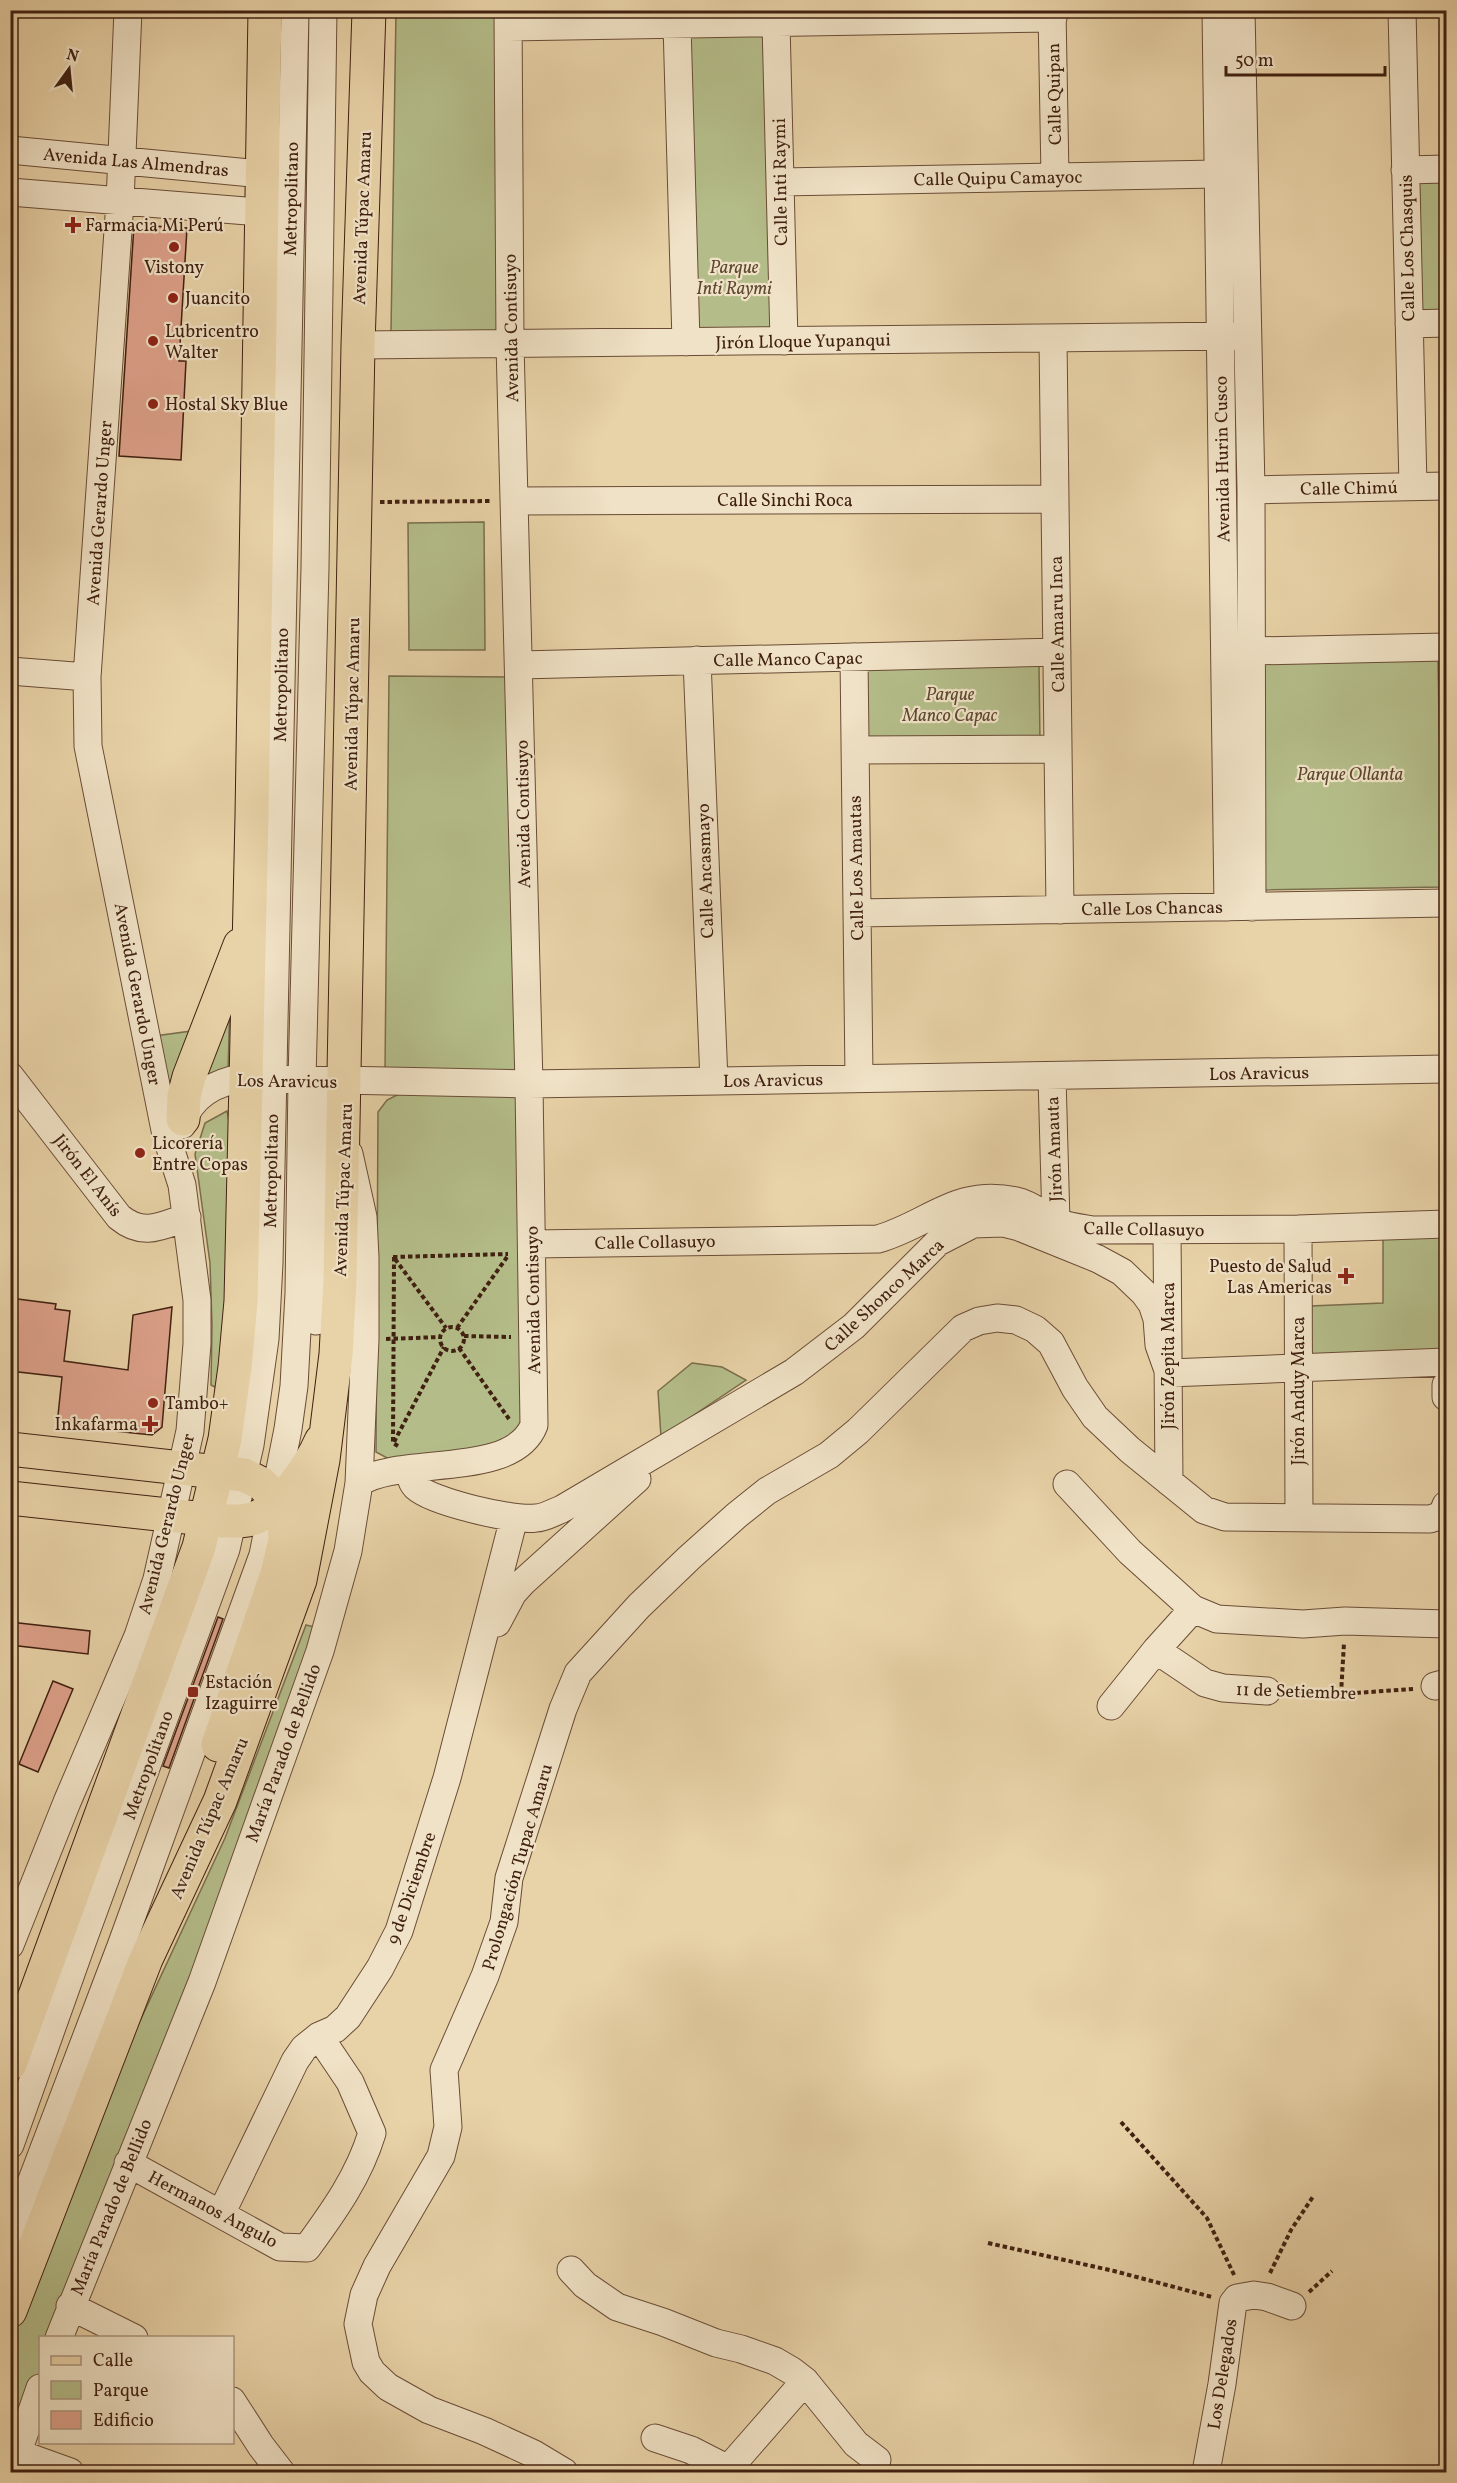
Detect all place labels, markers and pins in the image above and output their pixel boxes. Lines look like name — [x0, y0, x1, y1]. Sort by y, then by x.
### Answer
place label: Farmacia Mi Perú — [85, 214, 224, 239]
marker: Farmacia Mi Perú — [66, 218, 80, 232]
marker: Vistony — [167, 240, 181, 254]
place label: Vistony — [144, 256, 204, 281]
place label: Juancito — [185, 287, 250, 312]
marker: Juancito — [166, 291, 180, 305]
place label: Lubricentro Walter — [165, 320, 259, 366]
marker: Lubricentro Walter — [146, 334, 160, 348]
place label: Hostal Sky Blue — [165, 393, 288, 418]
marker: Hostal Sky Blue — [146, 397, 160, 411]
place label: Licorería Entre Copas — [152, 1132, 248, 1178]
marker: Licorería Entre Copas — [133, 1146, 147, 1160]
place label: Puesto de Salud Las Americas — [1209, 1255, 1332, 1301]
marker: Puesto de Salud Las Americas — [1337, 1267, 1355, 1285]
place label: Tambo+ — [165, 1392, 229, 1417]
marker: Tambo+ — [146, 1396, 160, 1410]
place label: Inkafarma — [55, 1413, 138, 1438]
marker: Inkafarma — [143, 1417, 157, 1431]
place label: Estación Izaguirre — [205, 1671, 278, 1717]
marker: Estación Izaguirre — [186, 1685, 200, 1699]

